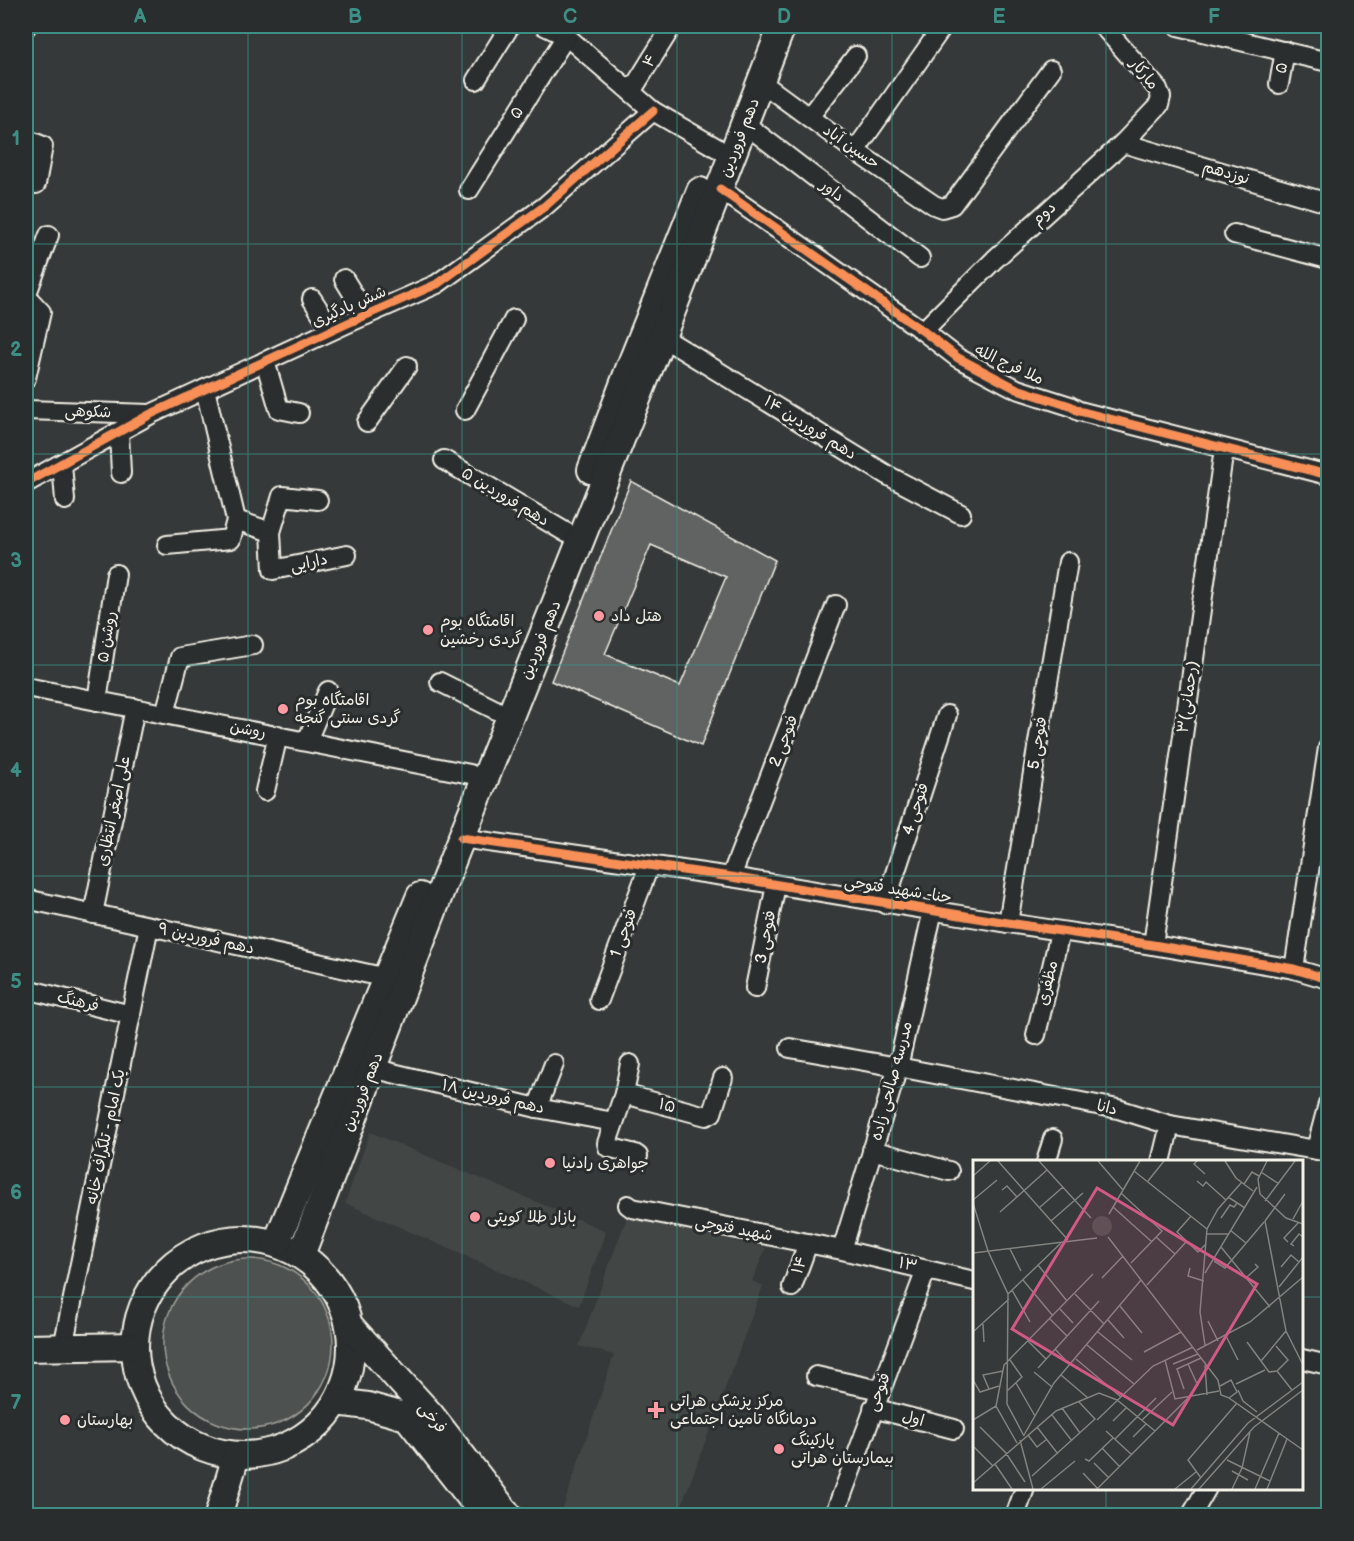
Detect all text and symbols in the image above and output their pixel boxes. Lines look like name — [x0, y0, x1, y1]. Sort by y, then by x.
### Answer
text: A — [133, 5, 147, 29]
text: B — [348, 5, 362, 29]
text: C — [563, 5, 577, 29]
text: D — [777, 5, 791, 29]
text: E — [993, 5, 1006, 29]
text: F — [1208, 5, 1220, 29]
street label: ۴ — [639, 51, 661, 71]
street label: مارکار — [1125, 54, 1162, 94]
street label: ۵ — [1272, 61, 1292, 75]
street label: دهم فروردین — [716, 96, 766, 181]
street label: ۵ — [506, 103, 528, 123]
street label: حسین آباد — [819, 121, 883, 173]
text: 1 — [12, 127, 20, 151]
street label: نوزدهم — [1200, 157, 1252, 191]
street label: داور — [815, 175, 848, 206]
street label: دوم — [1028, 198, 1061, 231]
street label: شش بادگیری — [308, 281, 389, 332]
text: 2 — [10, 338, 22, 362]
street label: ملا فرج الله — [971, 341, 1047, 389]
street label: دهم فروردین ۱۴ — [759, 392, 860, 466]
street label: شکوهی — [64, 402, 112, 422]
street label: دهم فروردین ۵ — [457, 463, 552, 532]
text: 3 — [10, 549, 22, 573]
street label: دارایی — [289, 550, 329, 576]
street label: دهم فروردین — [517, 598, 567, 683]
place label: هتل داد — [611, 607, 662, 626]
marker: هتل داد — [592, 609, 606, 623]
street label: روشن ۵ — [94, 610, 120, 664]
place label: اقامتگاه بوم گردی رخشین — [440, 611, 523, 649]
marker: اقامتگاه بوم گردی رخشین — [421, 623, 435, 637]
street label: ۳(رحمانی) — [1174, 660, 1202, 734]
place label: اقامتگاه بوم گردی سنتی گنجه — [295, 690, 401, 728]
marker: اقامتگاه بوم گردی سنتی گنجه — [276, 702, 290, 716]
street label: فتوحی 2 — [766, 713, 802, 769]
street label: فتوحی 5 — [1024, 715, 1052, 771]
street label: روشن — [228, 717, 268, 743]
street label: علی اصغر انتظاری — [93, 754, 135, 868]
text: 4 — [10, 759, 22, 783]
street label: فتوحی 4 — [899, 780, 933, 838]
street label: حنا- شهید فتوحی — [843, 872, 953, 908]
street label: فتوحی 1 — [606, 906, 642, 960]
street label: فتوحی 3 — [752, 909, 780, 965]
street label: دهم فروردین ۹ — [156, 920, 256, 960]
street label: مظفری — [1034, 959, 1062, 1007]
text: 5 — [10, 970, 22, 994]
street label: فرهنگ — [55, 987, 101, 1016]
street label: مدرسه صالحی زاده — [867, 1019, 917, 1143]
street label: دهم فروردین — [339, 1050, 389, 1135]
street label: یک امام - تلگراف خانه — [81, 1067, 132, 1207]
street label: دهم فروردین ۱۸ — [439, 1076, 546, 1120]
street label: ۱۵ — [656, 1095, 678, 1117]
street label: دانا — [1095, 1097, 1119, 1119]
place label: جواهری رادنیا — [562, 1154, 649, 1173]
marker: جواهری رادنیا — [543, 1156, 557, 1170]
inset map — [973, 1160, 1303, 1490]
text: 6 — [10, 1181, 22, 1205]
place label: بازار طلا کویتی — [487, 1208, 577, 1227]
marker: بازار طلا کویتی — [468, 1210, 482, 1224]
street label: شهید فتوحی — [694, 1212, 774, 1246]
street label: ۱۴ — [788, 1253, 812, 1277]
street label: ۱۳ — [897, 1254, 919, 1276]
street label: فتوحی — [863, 1370, 895, 1414]
text: 7 — [10, 1391, 22, 1415]
place label: مرکز پزشکی هراتی درمانگاه تامین اجتماعی — [670, 1392, 817, 1429]
street label: فرخی — [414, 1399, 450, 1437]
marker: مرکز پزشکی هراتی درمانگاه تامین اجتماعی — [647, 1401, 665, 1419]
street label: اول — [900, 1407, 926, 1431]
place label: بهارستان — [77, 1411, 133, 1430]
marker: بهارستان — [58, 1413, 72, 1427]
place label: پارکینگ بیمارستان هراتی — [791, 1430, 894, 1468]
marker: پارکینگ بیمارستان هراتی — [772, 1442, 786, 1456]

